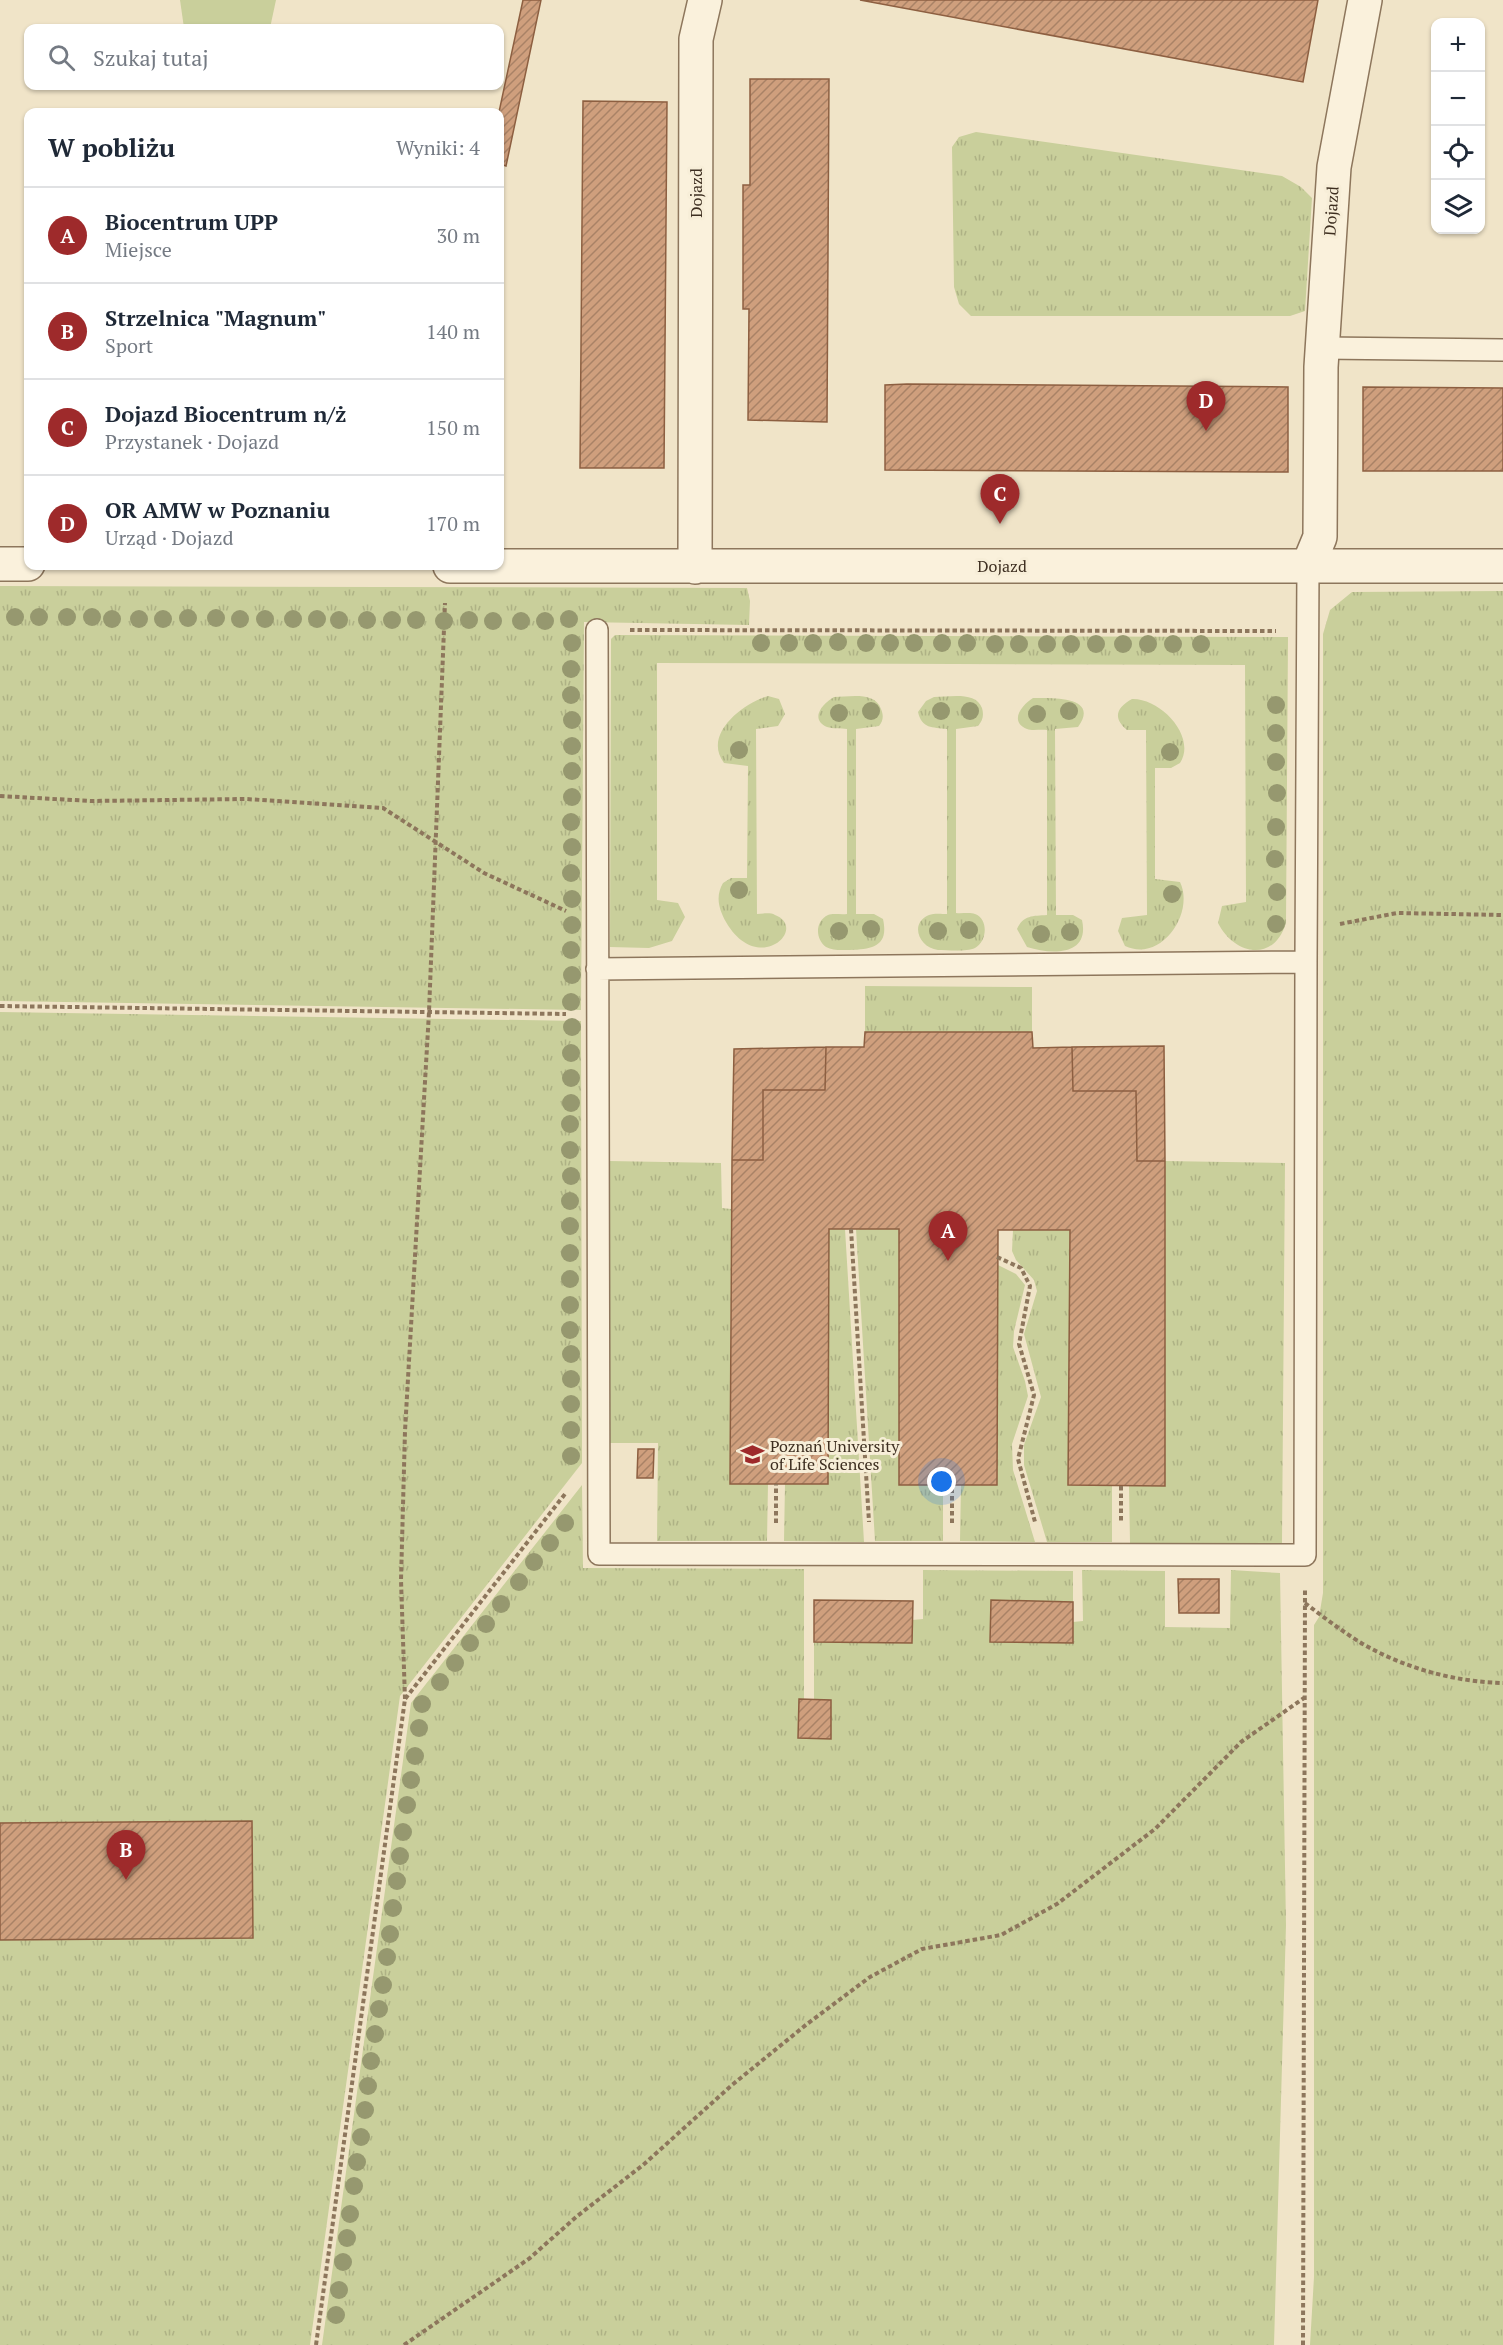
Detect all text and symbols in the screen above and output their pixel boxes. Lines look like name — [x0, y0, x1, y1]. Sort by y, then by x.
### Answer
map controls — [1431, 18, 1485, 234]
button: + — [1431, 18, 1485, 72]
search box — [24, 24, 504, 90]
icon: search — [45, 41, 78, 74]
text: Szukaj tutaj — [93, 43, 209, 72]
button: − — [1431, 72, 1485, 126]
button: locate — [1431, 126, 1485, 180]
text: W pobliżu — [48, 130, 175, 164]
text: Wyniki: 4 — [396, 134, 480, 161]
street label: Dojazd — [685, 168, 707, 218]
button: layers — [1431, 180, 1485, 234]
street label: Dojazd — [1318, 185, 1344, 236]
text: Biocentrum UPP — [105, 207, 278, 236]
text: A — [60, 222, 75, 249]
text: 30 m — [437, 222, 480, 249]
text: Miejsce — [105, 236, 172, 263]
text: Strzelnica "Magnum" — [105, 303, 327, 332]
text: B — [61, 318, 74, 345]
text: 140 m — [426, 318, 480, 345]
text: Sport — [105, 332, 153, 359]
pin: D — [1186, 382, 1226, 431]
text: Dojazd Biocentrum n/ż — [105, 399, 346, 428]
text: C — [61, 414, 74, 441]
text: 150 m — [426, 414, 480, 441]
text: Przystanek · Dojazd — [105, 428, 279, 455]
pin: C — [980, 474, 1020, 524]
text: OR AMW w Poznaniu — [105, 495, 330, 524]
text: D — [60, 510, 75, 537]
text: 170 m — [426, 510, 480, 537]
text: Urząd · Dojazd — [105, 524, 234, 551]
street label: Dojazd — [977, 555, 1027, 577]
pin: A — [928, 1212, 968, 1261]
place label: Poznań University of Life Sciences — [770, 1435, 900, 1475]
school or university icon: Poznań University of Life Sciences — [739, 1442, 765, 1468]
your location — [927, 1467, 956, 1496]
pin: B — [106, 1830, 146, 1880]

